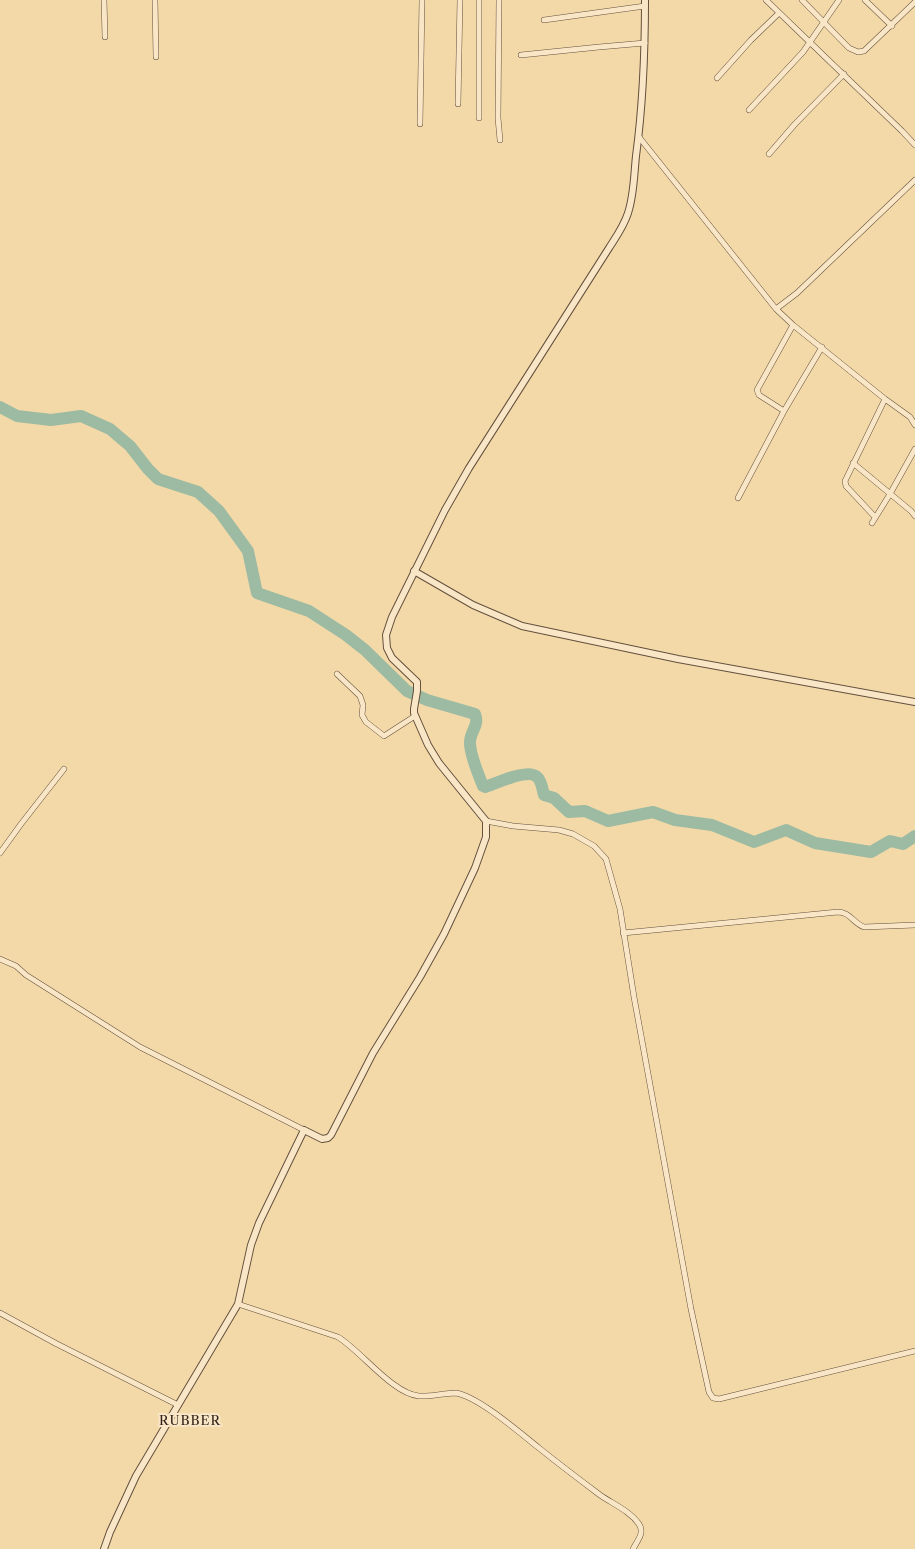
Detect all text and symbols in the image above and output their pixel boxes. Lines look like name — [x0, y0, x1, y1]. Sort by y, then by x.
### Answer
district label: RUBBER — [159, 1413, 221, 1429]

